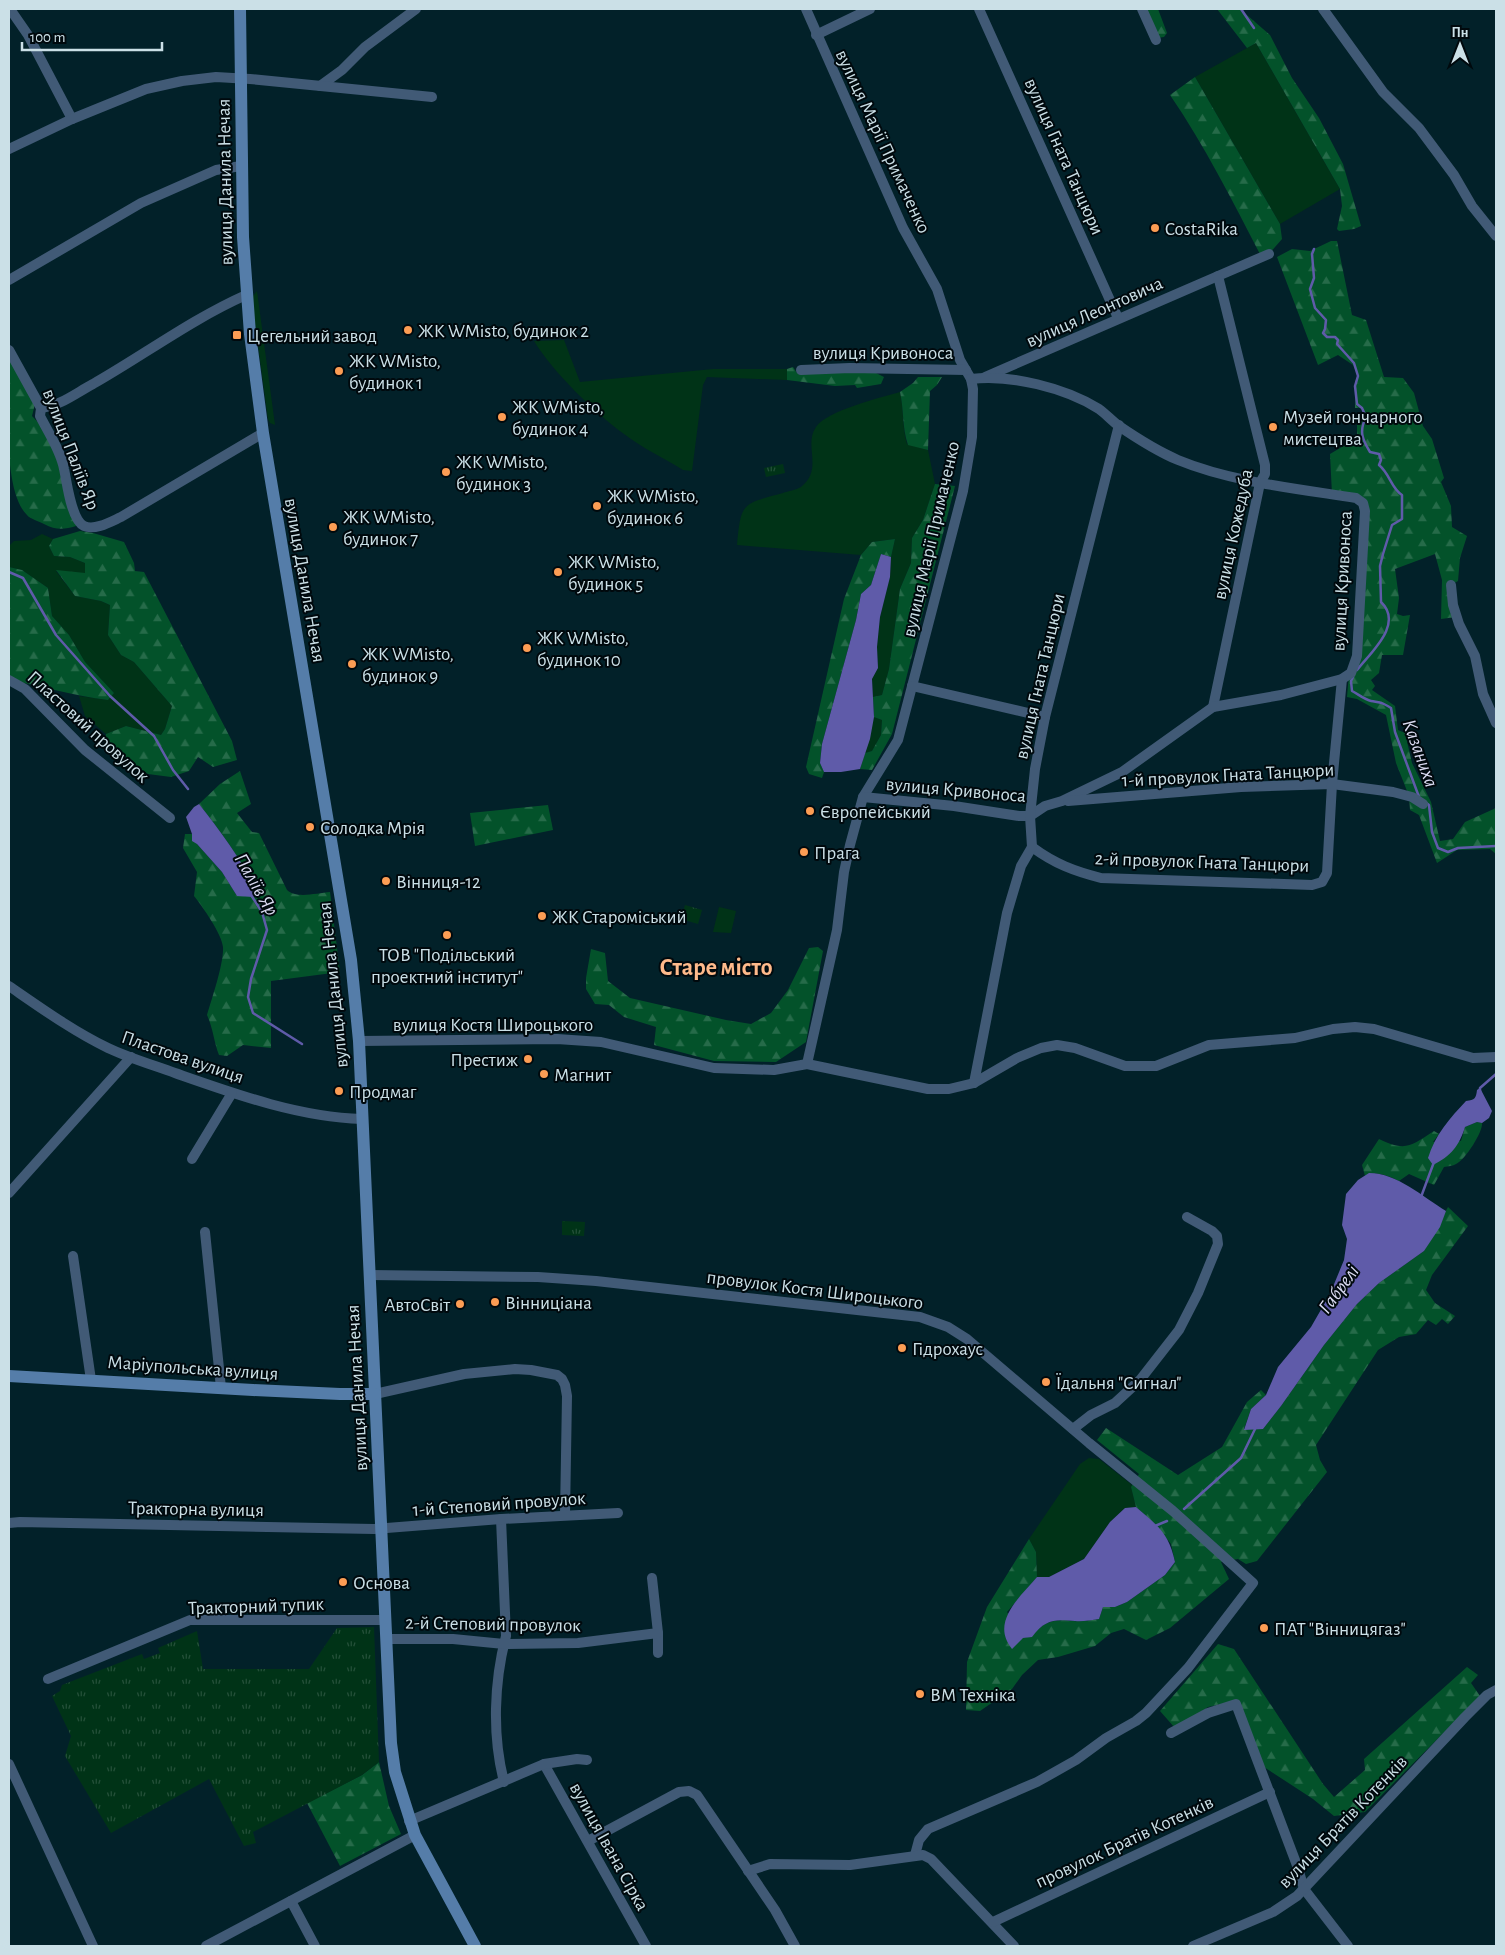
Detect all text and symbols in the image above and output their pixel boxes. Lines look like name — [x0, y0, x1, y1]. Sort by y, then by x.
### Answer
scale bar — [22, 20, 162, 52]
north arrow — [1435, 20, 1485, 70]
text: Пн — [1451, 26, 1469, 40]
text: 100 m — [30, 30, 65, 45]
street label: вулиця Марії Примаченко — [832, 47, 934, 236]
street label: вулиця Гната Танцюри — [1020, 75, 1107, 238]
street label: вулиця Данила Нечая — [215, 98, 236, 265]
place label: CostaRika — [1165, 220, 1238, 239]
marker: CostaRika — [1149, 222, 1161, 234]
street label: вулиця Леонтовича — [1023, 274, 1166, 351]
place label: ЖК WMisto, будинок 2 — [418, 322, 589, 341]
marker: ЖК WMisto, будинок 2 — [402, 324, 414, 336]
place label: Цегельний завод — [247, 327, 377, 346]
marker: Цегельний завод — [231, 329, 243, 341]
street label: вулиця Кривоноса — [813, 344, 954, 363]
place label: ЖК WMisto, будинок 1 — [349, 352, 441, 393]
marker: ЖК WMisto, будинок 1 — [333, 365, 345, 377]
street label: вулиця Паліїв Яр — [39, 386, 102, 513]
place label: ЖК WMisto, будинок 4 — [512, 398, 604, 439]
place label: Музей гончарного мистецтва — [1283, 408, 1423, 449]
marker: ЖК WMisto, будинок 4 — [496, 411, 508, 423]
marker: Музей гончарного мистецтва — [1267, 421, 1279, 433]
street label: вулиця Марії Примаченко — [900, 440, 963, 639]
place label: ЖК WMisto, будинок 3 — [456, 453, 548, 494]
marker: ЖК WMisto, будинок 3 — [440, 466, 452, 478]
street label: вулиця Кожедуба — [1210, 467, 1257, 601]
place label: ЖК WMisto, будинок 6 — [607, 487, 699, 528]
street label: вулиця Данила Нечая — [281, 497, 328, 664]
marker: ЖК WMisto, будинок 6 — [591, 500, 603, 512]
place label: ЖК WMisto, будинок 7 — [343, 508, 435, 549]
street label: вулиця Кривоноса — [1329, 510, 1356, 652]
marker: ЖК WMisto, будинок 7 — [327, 521, 339, 533]
place label: ЖК WMisto, будинок 5 — [568, 553, 660, 594]
marker: ЖК WMisto, будинок 5 — [552, 566, 564, 578]
street label: вулиця Гната Танцюри — [1012, 592, 1069, 761]
place label: ЖК WMisto, будинок 10 — [537, 629, 629, 670]
marker: ЖК WMisto, будинок 10 — [521, 642, 533, 654]
place label: ЖК WMisto, будинок 9 — [362, 645, 454, 686]
marker: ЖК WMisto, будинок 9 — [346, 658, 358, 670]
street label: Пластовий провулок — [23, 668, 153, 787]
water label: Казаниха — [1399, 717, 1442, 790]
street label: 1-й провулок Гната Танцюри — [1121, 760, 1335, 791]
street label: вулиця Кривоноса — [885, 775, 1027, 806]
place label: Європейський — [820, 803, 931, 822]
marker: Європейський — [804, 805, 816, 817]
place label: Солодка Мрія — [320, 819, 425, 838]
marker: Солодка Мрія — [304, 821, 316, 833]
place label: Прага — [814, 844, 860, 863]
marker: Прага — [798, 846, 810, 858]
street label: 2-й провулок Гната Танцюри — [1094, 849, 1310, 876]
water label: Паліїв Яр — [230, 850, 282, 919]
place label: Вінниця-12 — [396, 873, 481, 892]
marker: Вінниця-12 — [380, 875, 392, 887]
street label: вулиця Данила Нечая — [315, 901, 352, 1069]
place label: ЖК Староміський — [552, 908, 687, 927]
marker: ЖК Староміський — [536, 910, 548, 922]
marker: ТОВ "Подільський проектний інститут" — [441, 929, 453, 941]
place label: ТОВ "Подільський проектний інститут" — [371, 946, 523, 987]
district label: Старе місто — [659, 956, 773, 980]
street label: вулиця Костя Широцького — [393, 1016, 593, 1035]
street label: Пластова вулиця — [119, 1028, 246, 1087]
place label: Престиж — [450, 1051, 519, 1070]
marker: Престиж — [522, 1053, 534, 1065]
place label: Магнит — [554, 1066, 611, 1085]
marker: Магнит — [538, 1068, 550, 1080]
place label: Продмаг — [349, 1083, 417, 1102]
marker: Продмаг — [333, 1085, 345, 1097]
water label: Габрелі — [1315, 1262, 1363, 1317]
street label: провулок Костя Широцького — [705, 1268, 924, 1313]
place label: Вінниціана — [505, 1294, 592, 1313]
place label: АвтоСвіт — [384, 1296, 450, 1315]
marker: Вінниціана — [489, 1296, 501, 1308]
marker: АвтоСвіт — [454, 1298, 466, 1310]
street label: вулиця Данила Нечая — [344, 1304, 371, 1472]
place label: Гідрохаус — [912, 1340, 983, 1359]
marker: Гідрохаус — [896, 1342, 908, 1354]
street label: Маріупольська вулиця — [107, 1353, 279, 1384]
place label: Їдальня "Сигнал" — [1056, 1373, 1181, 1393]
marker: Їдальня "Сигнал" — [1040, 1376, 1052, 1388]
street label: 1-й Степовий провулок — [412, 1489, 587, 1520]
street label: Тракторна вулиця — [128, 1499, 264, 1520]
place label: Основа — [353, 1574, 410, 1593]
marker: Основа — [337, 1576, 349, 1588]
street label: Тракторний тупик — [188, 1595, 325, 1618]
street label: 2-й Степовий провулок — [405, 1613, 581, 1636]
place label: ПАТ "Вінницягаз" — [1274, 1620, 1406, 1639]
marker: ПАТ "Вінницягаз" — [1258, 1622, 1270, 1634]
place label: ВМ Техніка — [930, 1686, 1016, 1705]
marker: ВМ Техніка — [914, 1688, 926, 1700]
street label: вулиця Братів Котенків — [1275, 1752, 1411, 1892]
street label: вулиця Івана Сірка — [566, 1779, 652, 1914]
street label: провулок Братів Котенків — [1033, 1793, 1217, 1892]

